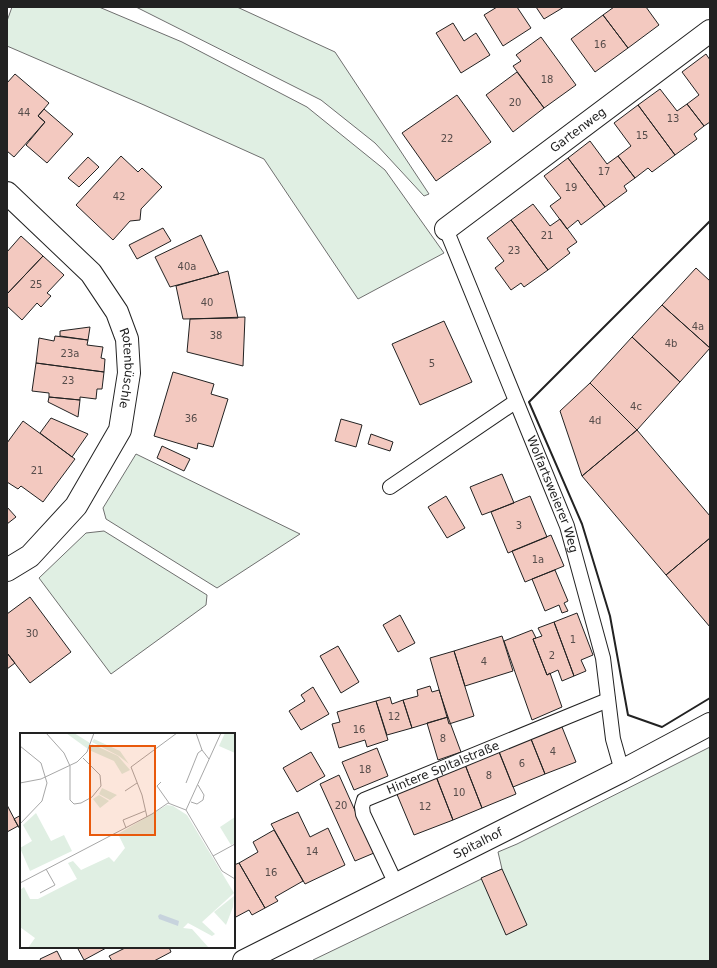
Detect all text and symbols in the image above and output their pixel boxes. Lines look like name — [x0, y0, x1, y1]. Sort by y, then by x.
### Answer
house number: 16 — [594, 39, 606, 50]
house number: 18 — [541, 74, 553, 85]
house number: 20 — [509, 97, 521, 108]
street label: Gartenweg — [547, 105, 609, 155]
house number: 44 — [18, 107, 30, 118]
house number: 13 — [667, 113, 679, 124]
house number: 15 — [636, 130, 648, 141]
house number: 22 — [441, 133, 453, 144]
house number: 17 — [598, 166, 610, 177]
house number: 19 — [565, 182, 577, 193]
house number: 42 — [113, 191, 125, 202]
house number: 21 — [541, 230, 553, 241]
house number: 23 — [508, 245, 520, 256]
house number: 40a — [178, 261, 196, 272]
house number: 25 — [30, 279, 42, 290]
house number: 40 — [201, 297, 213, 308]
house number: 4a — [692, 321, 704, 332]
street label: Rotenbüschle — [116, 326, 136, 410]
house number: 38 — [210, 330, 222, 341]
house number: 4b — [665, 338, 677, 349]
house number: 23a — [61, 348, 79, 359]
house number: 5 — [429, 358, 435, 369]
house number: 23 — [62, 375, 74, 386]
house number: 4c — [630, 401, 642, 412]
house number: 36 — [185, 413, 197, 424]
house number: 4d — [589, 415, 601, 426]
street label: Wolfartsweierer Weg — [524, 434, 581, 554]
house number: 21 — [31, 465, 43, 476]
house number: 3 — [516, 520, 522, 531]
house number: 1a — [532, 554, 544, 565]
house number: 30 — [26, 628, 38, 639]
house number: 1 — [570, 634, 576, 645]
house number: 2 — [549, 650, 555, 661]
house number: 4 — [481, 656, 487, 667]
house number: 12 — [388, 711, 400, 722]
house number: 16 — [353, 724, 365, 735]
inset map — [20, 733, 235, 948]
house number: 8 — [440, 733, 446, 744]
street label: Hintere Spitalstraße — [385, 738, 501, 797]
house number: 4 — [550, 746, 556, 757]
house number: 6 — [519, 758, 525, 769]
house number: 18 — [359, 764, 371, 775]
house number: 8 — [486, 770, 492, 781]
house number: 10 — [453, 787, 465, 798]
house number: 20 — [335, 800, 347, 811]
house number: 12 — [419, 801, 431, 812]
street label: Spitalhof — [451, 825, 506, 862]
house number: 14 — [306, 846, 318, 857]
house number: 16 — [265, 867, 277, 878]

